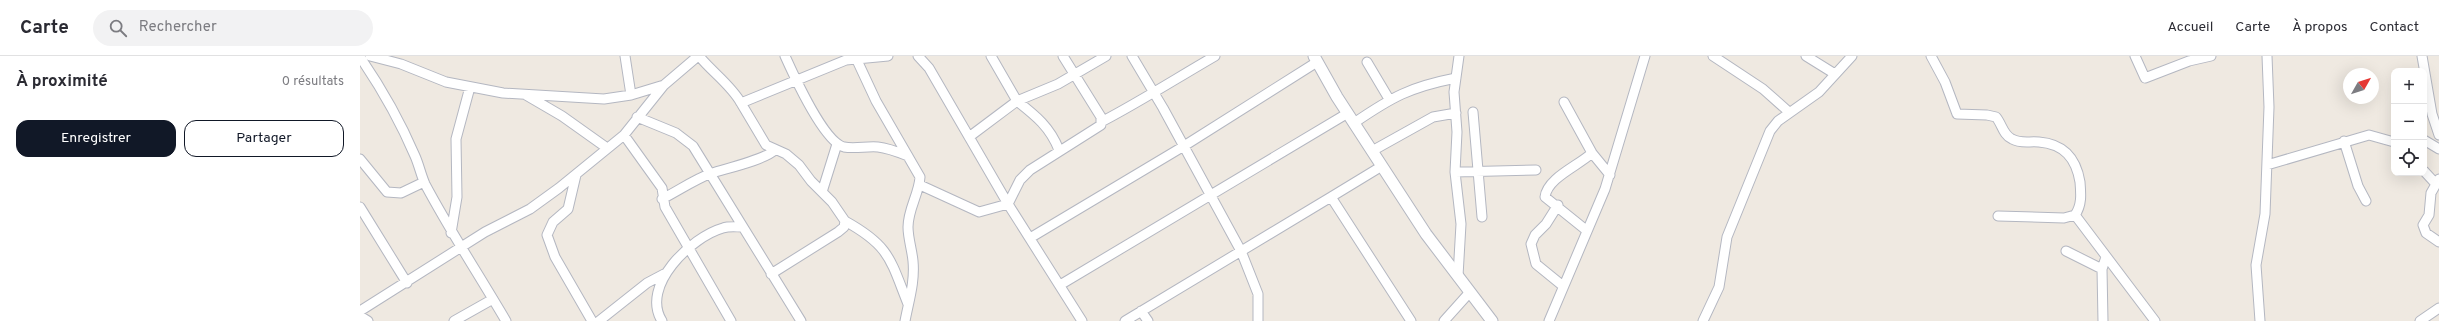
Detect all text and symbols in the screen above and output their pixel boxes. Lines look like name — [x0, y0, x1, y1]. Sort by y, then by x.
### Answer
search box — [93, 10, 373, 46]
text: Carte — [20, 16, 69, 40]
icon: search — [107, 17, 129, 39]
text: Rechercher — [139, 18, 217, 37]
text: Accueil — [2167, 19, 2213, 36]
text: Carte — [2235, 19, 2270, 36]
text: À propos — [2292, 19, 2348, 36]
text: Contact — [2370, 19, 2419, 36]
north arrow — [2343, 68, 2379, 104]
map controls — [2391, 68, 2427, 176]
button: + — [2391, 68, 2427, 104]
text: À proximité — [16, 71, 108, 93]
text: 0 résultats — [282, 74, 344, 90]
button: − — [2391, 104, 2427, 140]
button: Enregistrer — [16, 120, 176, 157]
button: Partager — [184, 120, 344, 157]
button: locate — [2391, 140, 2427, 176]

